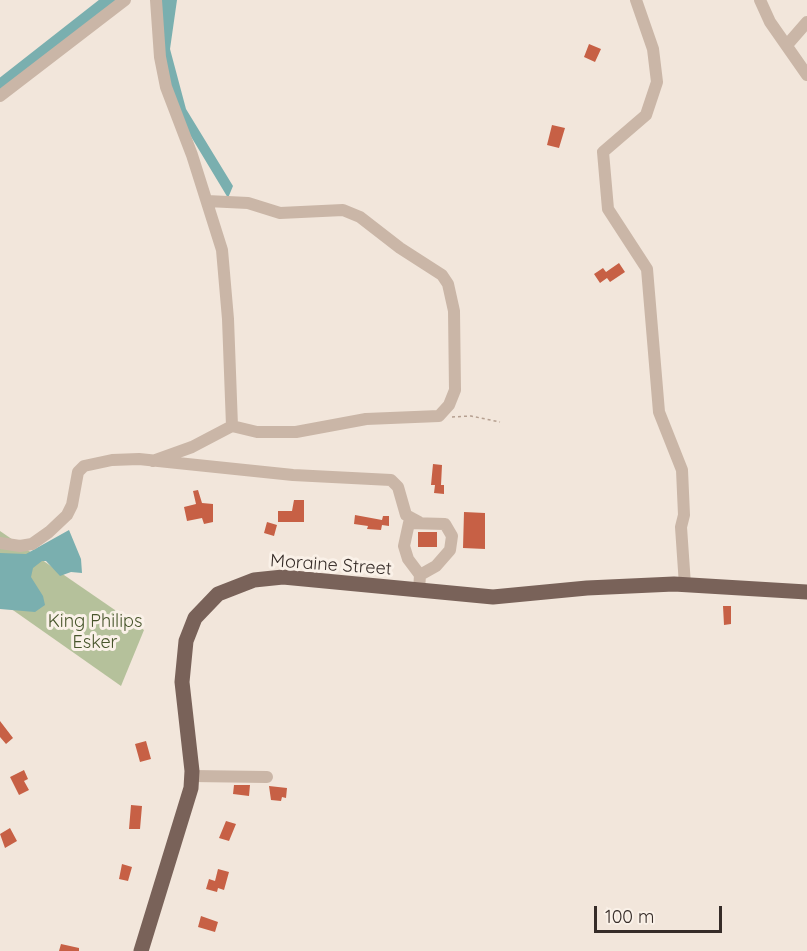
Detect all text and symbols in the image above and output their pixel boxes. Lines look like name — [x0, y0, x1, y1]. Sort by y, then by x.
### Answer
street label: Moraine Street — [269, 550, 393, 580]
park label: King Philips Esker — [48, 611, 142, 654]
scale bar — [597, 894, 724, 932]
text: 100 m — [605, 905, 654, 928]

